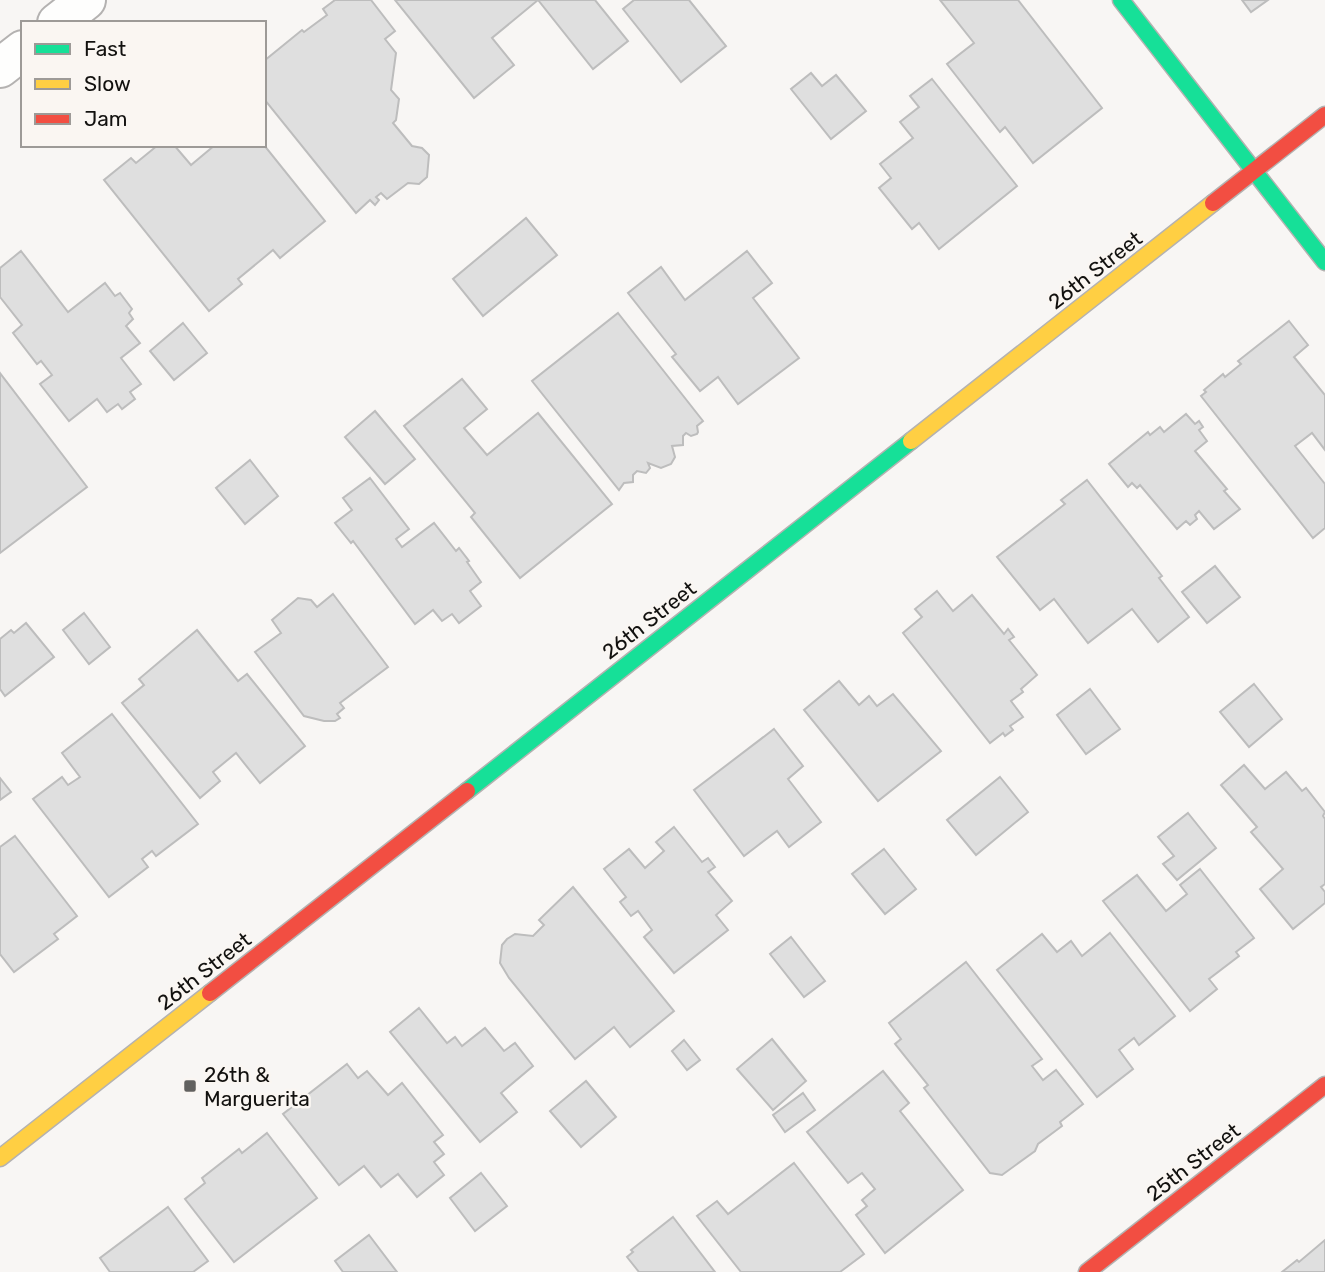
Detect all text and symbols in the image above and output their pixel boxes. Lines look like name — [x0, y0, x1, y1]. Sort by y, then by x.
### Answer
legend — [21, 21, 266, 147]
text: Fast — [84, 36, 126, 61]
text: Slow — [84, 71, 131, 96]
text: Jam — [84, 106, 128, 131]
street label: 26th Street — [1043, 226, 1147, 314]
street label: 26th Street — [597, 576, 701, 664]
street label: 26th Street — [152, 927, 256, 1015]
place label: 26th & Marguerita — [204, 1062, 310, 1111]
marker: 26th & Marguerita — [182, 1078, 198, 1094]
street label: 25th Street — [1141, 1118, 1245, 1206]

